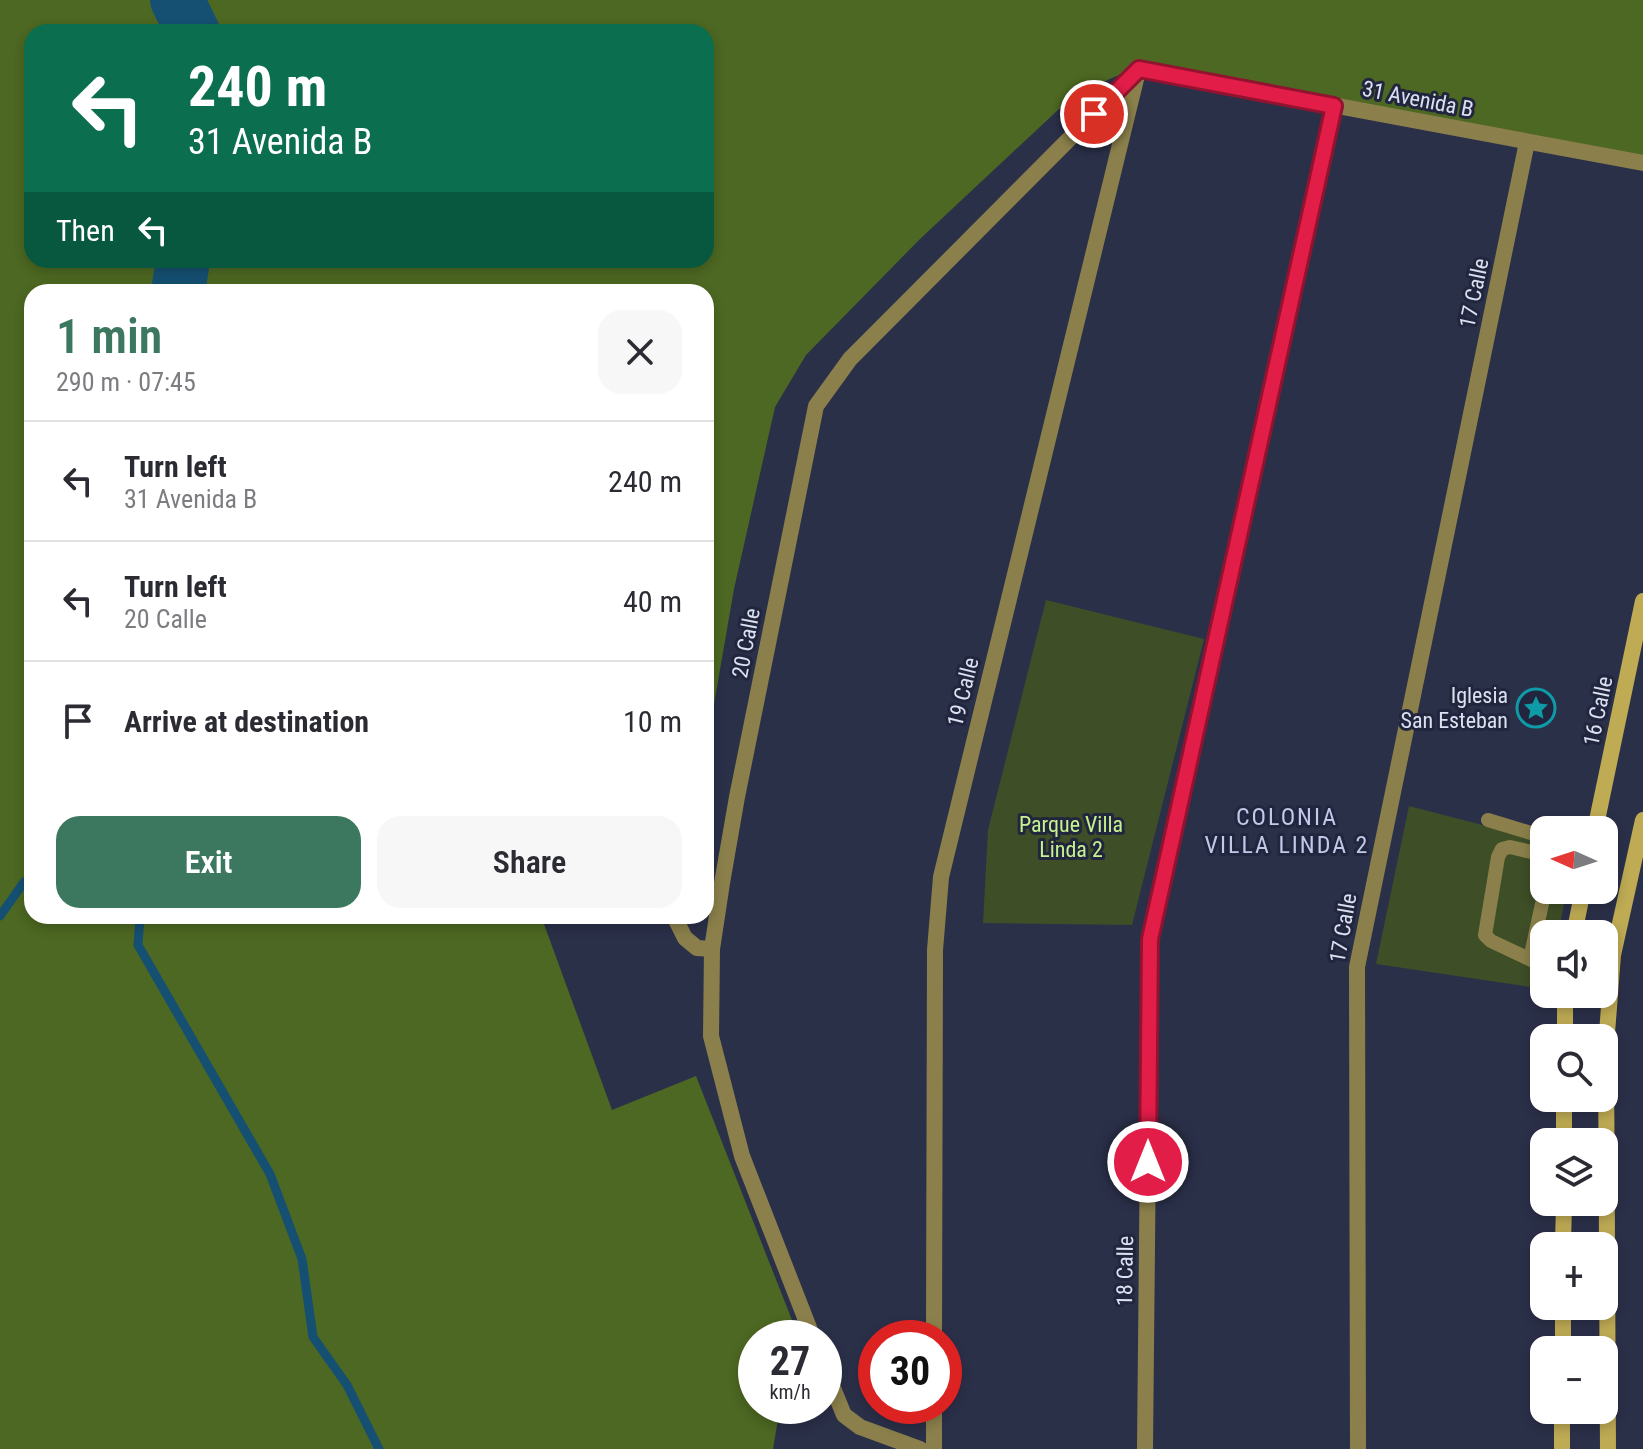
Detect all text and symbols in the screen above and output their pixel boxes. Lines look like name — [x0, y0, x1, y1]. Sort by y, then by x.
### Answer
text: 240 m — [188, 54, 327, 120]
icon: left — [56, 56, 160, 160]
street label: 31 Avenida B — [1360, 76, 1476, 122]
pin — [1060, 80, 1128, 148]
icon: arrive — [1072, 92, 1116, 136]
text: 31 Avenida B — [188, 121, 372, 163]
icon: left — [131, 208, 175, 252]
text: Then — [56, 213, 115, 248]
street label: 17 Calle — [1454, 256, 1494, 330]
text: 1 min — [56, 308, 162, 365]
button: close — [598, 310, 682, 394]
text: 290 m · 07:45 — [56, 367, 196, 397]
text: Turn left — [124, 449, 227, 484]
icon: left — [56, 459, 100, 503]
text: 240 m — [608, 464, 682, 499]
text: 31 Avenida B — [124, 484, 257, 514]
text: Turn left — [124, 569, 227, 604]
icon: left — [56, 579, 100, 623]
text: 40 m — [623, 584, 682, 619]
text: 20 Calle — [124, 604, 207, 634]
street label: 20 Calle — [727, 606, 765, 680]
street label: 19 Calle — [942, 655, 984, 729]
street label: 16 Calle — [1578, 674, 1618, 748]
place label: Iglesia San Esteban — [1401, 683, 1508, 733]
place icon: Iglesia San Esteban — [1515, 687, 1557, 729]
icon: arrive — [56, 699, 100, 743]
text: Arrive at destination — [124, 704, 369, 739]
text: 10 m — [623, 704, 682, 739]
district label: COLONIA VILLA LINDA 2 — [1205, 803, 1369, 859]
park label: Parque Villa Linda 2 — [1019, 812, 1123, 862]
button: Exit — [56, 816, 361, 908]
button: Share — [377, 816, 682, 908]
north arrow — [1530, 816, 1618, 904]
map controls — [1530, 816, 1618, 1424]
street label: 17 Calle — [1325, 891, 1361, 965]
button: sound — [1530, 920, 1618, 1008]
button: search — [1530, 1024, 1618, 1112]
position arrow — [1106, 1120, 1190, 1204]
button: layers — [1530, 1128, 1618, 1216]
button: + — [1530, 1232, 1618, 1320]
street label: 18 Calle — [1112, 1236, 1138, 1306]
speed limit sign: 30 — [858, 1320, 962, 1424]
button: − — [1530, 1336, 1618, 1424]
text: 27 — [770, 1338, 810, 1385]
text: km/h — [769, 1380, 811, 1404]

